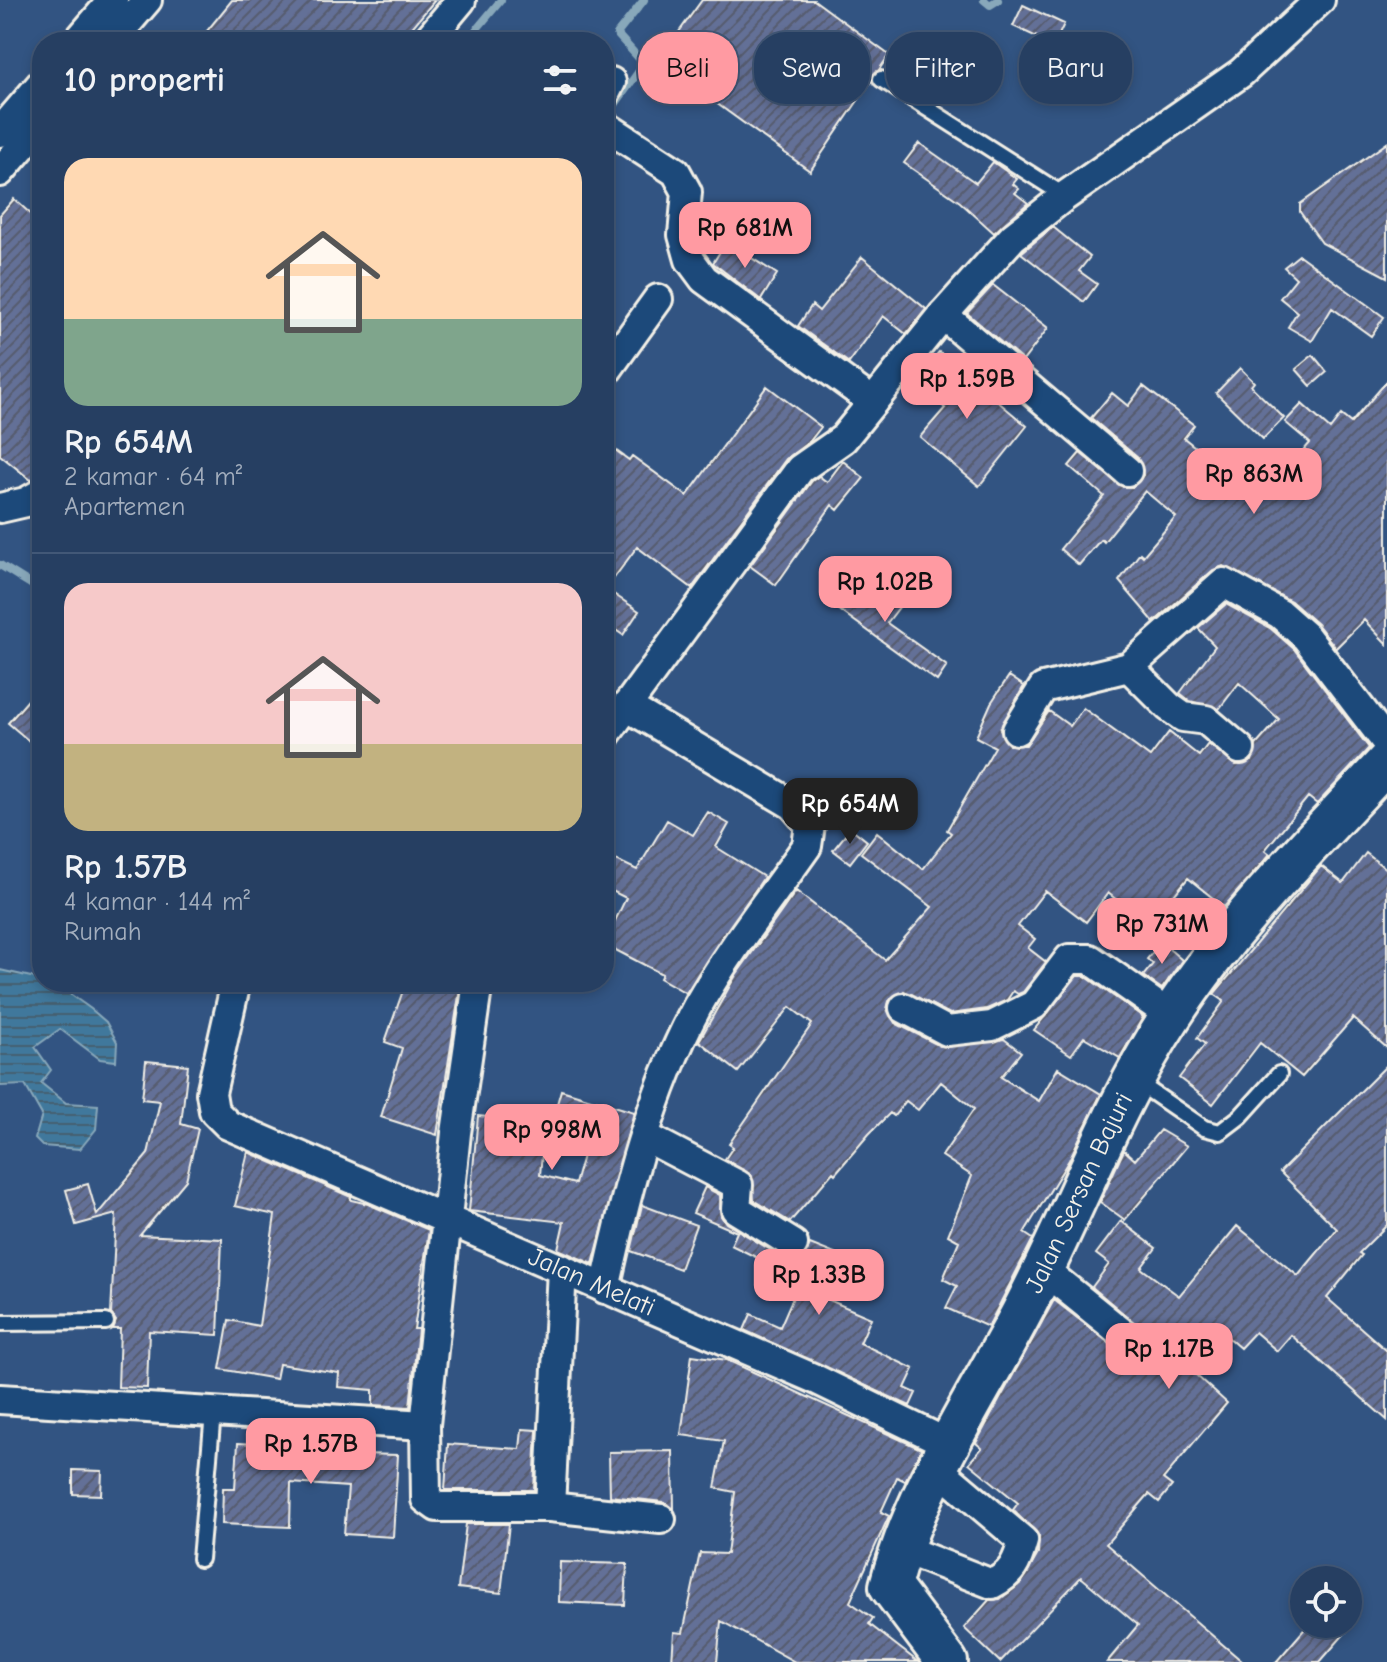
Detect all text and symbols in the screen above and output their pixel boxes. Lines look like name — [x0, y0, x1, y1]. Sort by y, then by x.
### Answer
chip: Beli — [638, 32, 738, 104]
chip: Sewa — [754, 32, 870, 104]
chip: Filter — [886, 32, 1003, 104]
chip: Baru — [1019, 32, 1132, 104]
icon: filters — [538, 58, 582, 102]
text: 10 properti — [64, 60, 225, 100]
pin: Rp 681M — [671, 202, 819, 270]
icon: home — [251, 210, 395, 354]
text: Rp 681M — [697, 213, 793, 243]
pin: Rp 1.59B — [884, 353, 1050, 421]
text: Rp 1.59B — [919, 364, 1015, 394]
text: Rp 654M — [64, 422, 193, 462]
pin: Rp 863M — [1180, 448, 1328, 516]
text: Rp 863M — [1205, 459, 1303, 489]
text: 2 kamar · 64 m² — [64, 462, 242, 492]
text: Apartemen — [64, 492, 185, 522]
pin: Rp 1.02B — [802, 556, 968, 624]
text: Rp 1.02B — [837, 567, 933, 597]
icon: home — [251, 635, 395, 779]
pin: Rp 654M — [776, 778, 924, 846]
text: Rp 654M — [801, 789, 899, 819]
text: Rp 1.57B — [64, 847, 187, 887]
text: 4 kamar · 144 m² — [64, 887, 250, 917]
pin: Rp 731M — [1088, 898, 1236, 966]
text: Rp 731M — [1115, 909, 1209, 939]
text: Rumah — [64, 917, 142, 947]
street label: Jalan Sersan Bajuri — [1019, 1088, 1139, 1298]
pin: Rp 998M — [478, 1104, 626, 1172]
text: Rp 998M — [502, 1115, 602, 1145]
street label: Jalan Melati — [524, 1242, 659, 1323]
pin: Rp 1.33B — [736, 1249, 902, 1317]
text: Rp 1.33B — [772, 1260, 866, 1290]
pin: Rp 1.17B — [1086, 1323, 1252, 1391]
text: Rp 1.17B — [1124, 1334, 1214, 1364]
pin: Rp 1.57B — [228, 1418, 394, 1486]
text: Rp 1.57B — [264, 1429, 358, 1459]
map controls — [1290, 1566, 1362, 1638]
button: locate — [1290, 1566, 1362, 1638]

